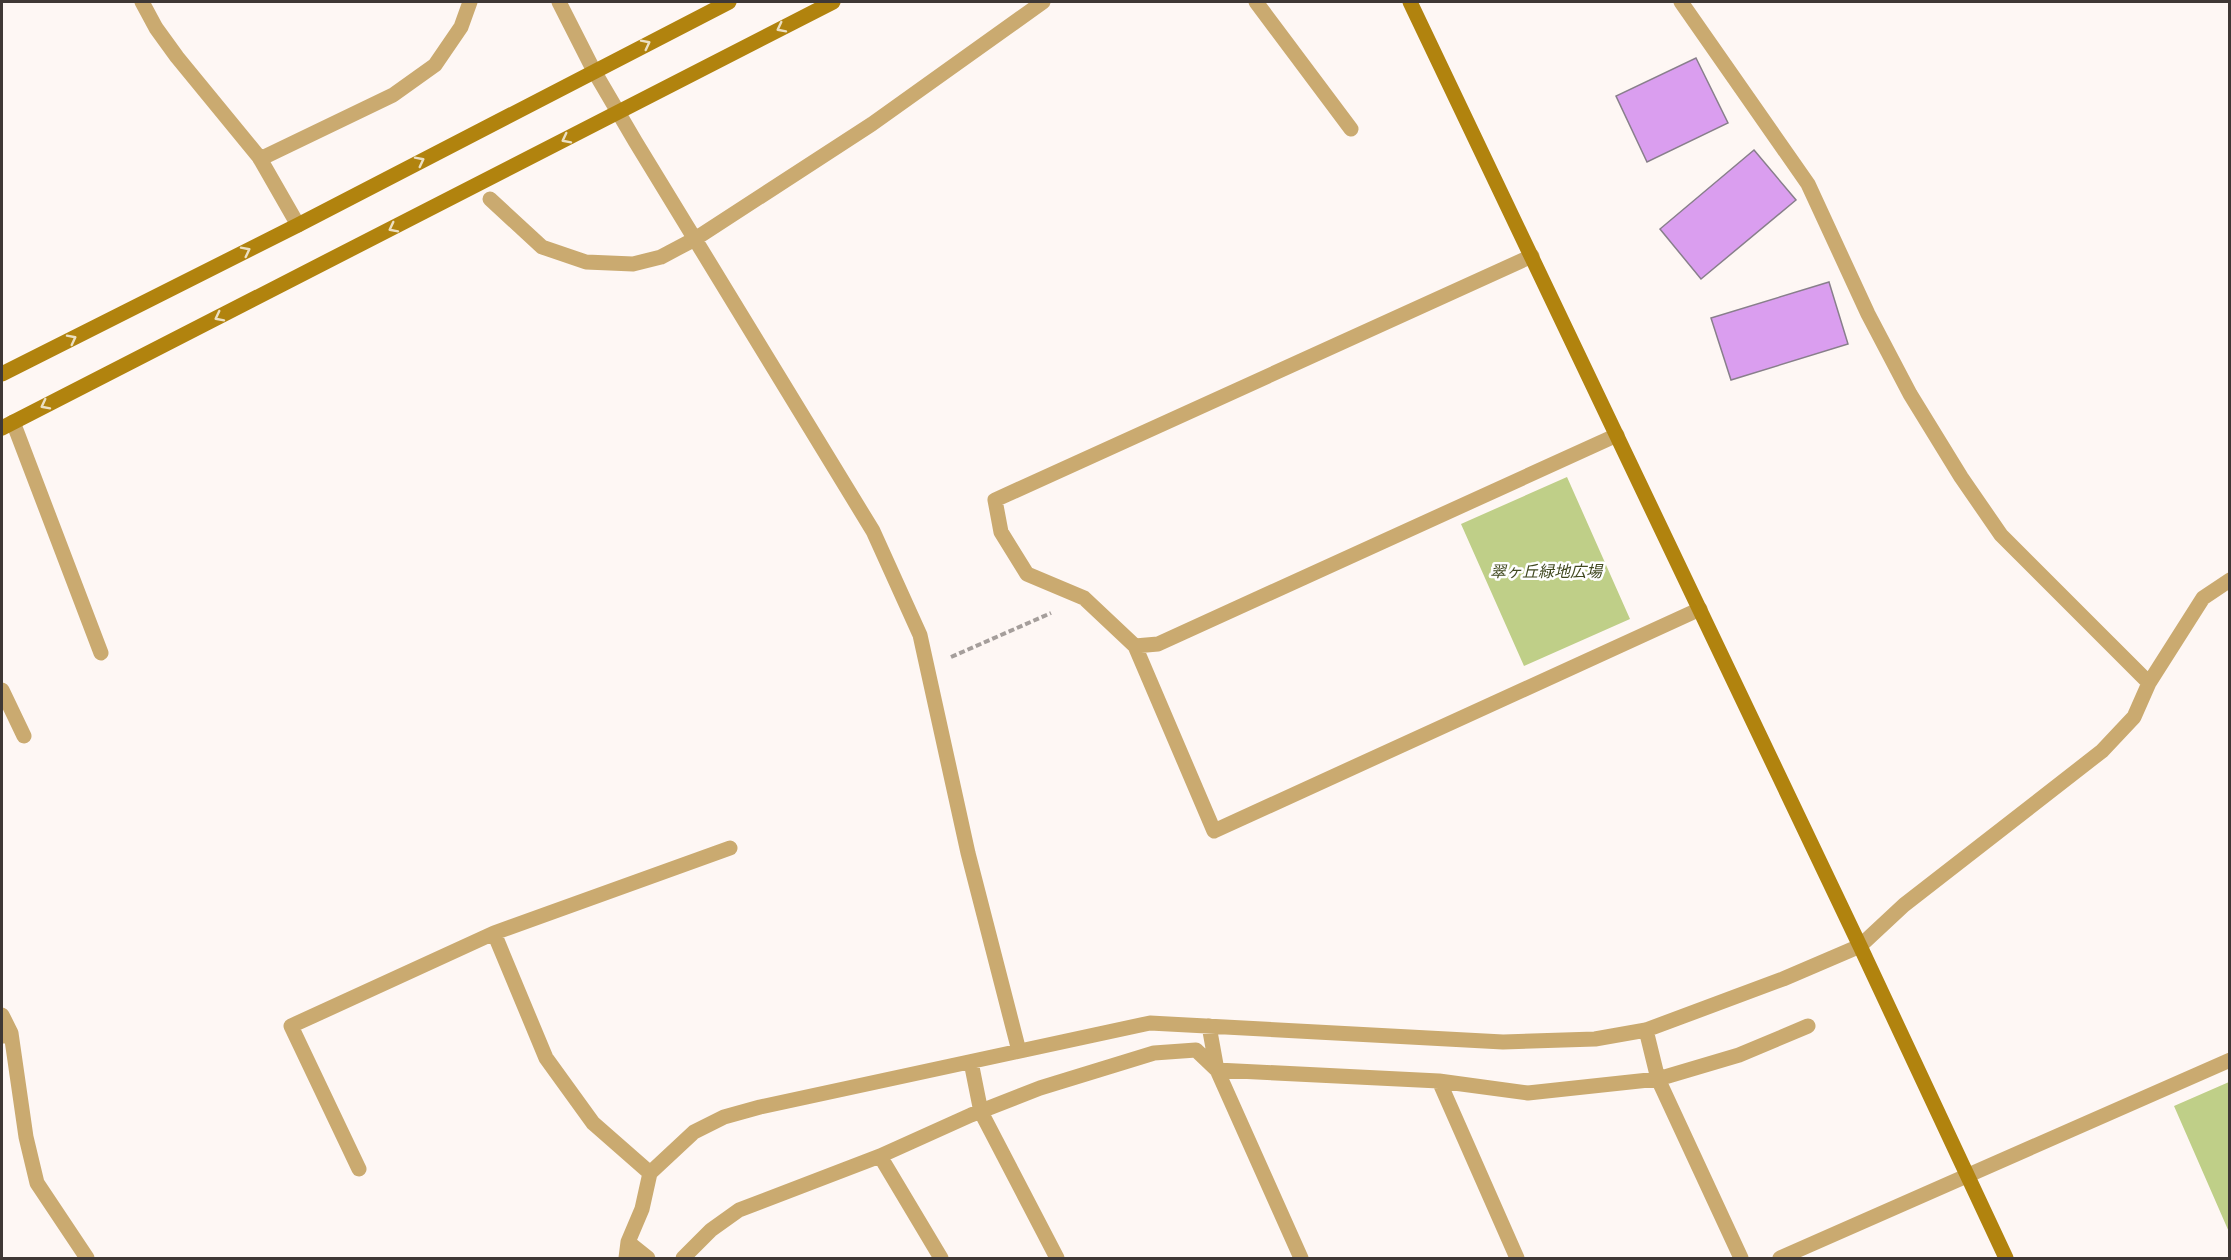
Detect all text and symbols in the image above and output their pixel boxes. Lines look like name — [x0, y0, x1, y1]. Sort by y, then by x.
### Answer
one-way arrow — [776, 21, 787, 33]
one-way arrow — [639, 40, 650, 52]
one-way arrow — [562, 132, 573, 143]
one-way arrow — [413, 157, 424, 168]
one-way arrow — [388, 221, 399, 232]
one-way arrow — [240, 246, 251, 258]
one-way arrow — [214, 309, 225, 321]
one-way arrow — [66, 334, 77, 346]
one-way arrow — [41, 398, 52, 409]
park label: 翠ヶ丘緑地広場 — [1490, 563, 1604, 580]

